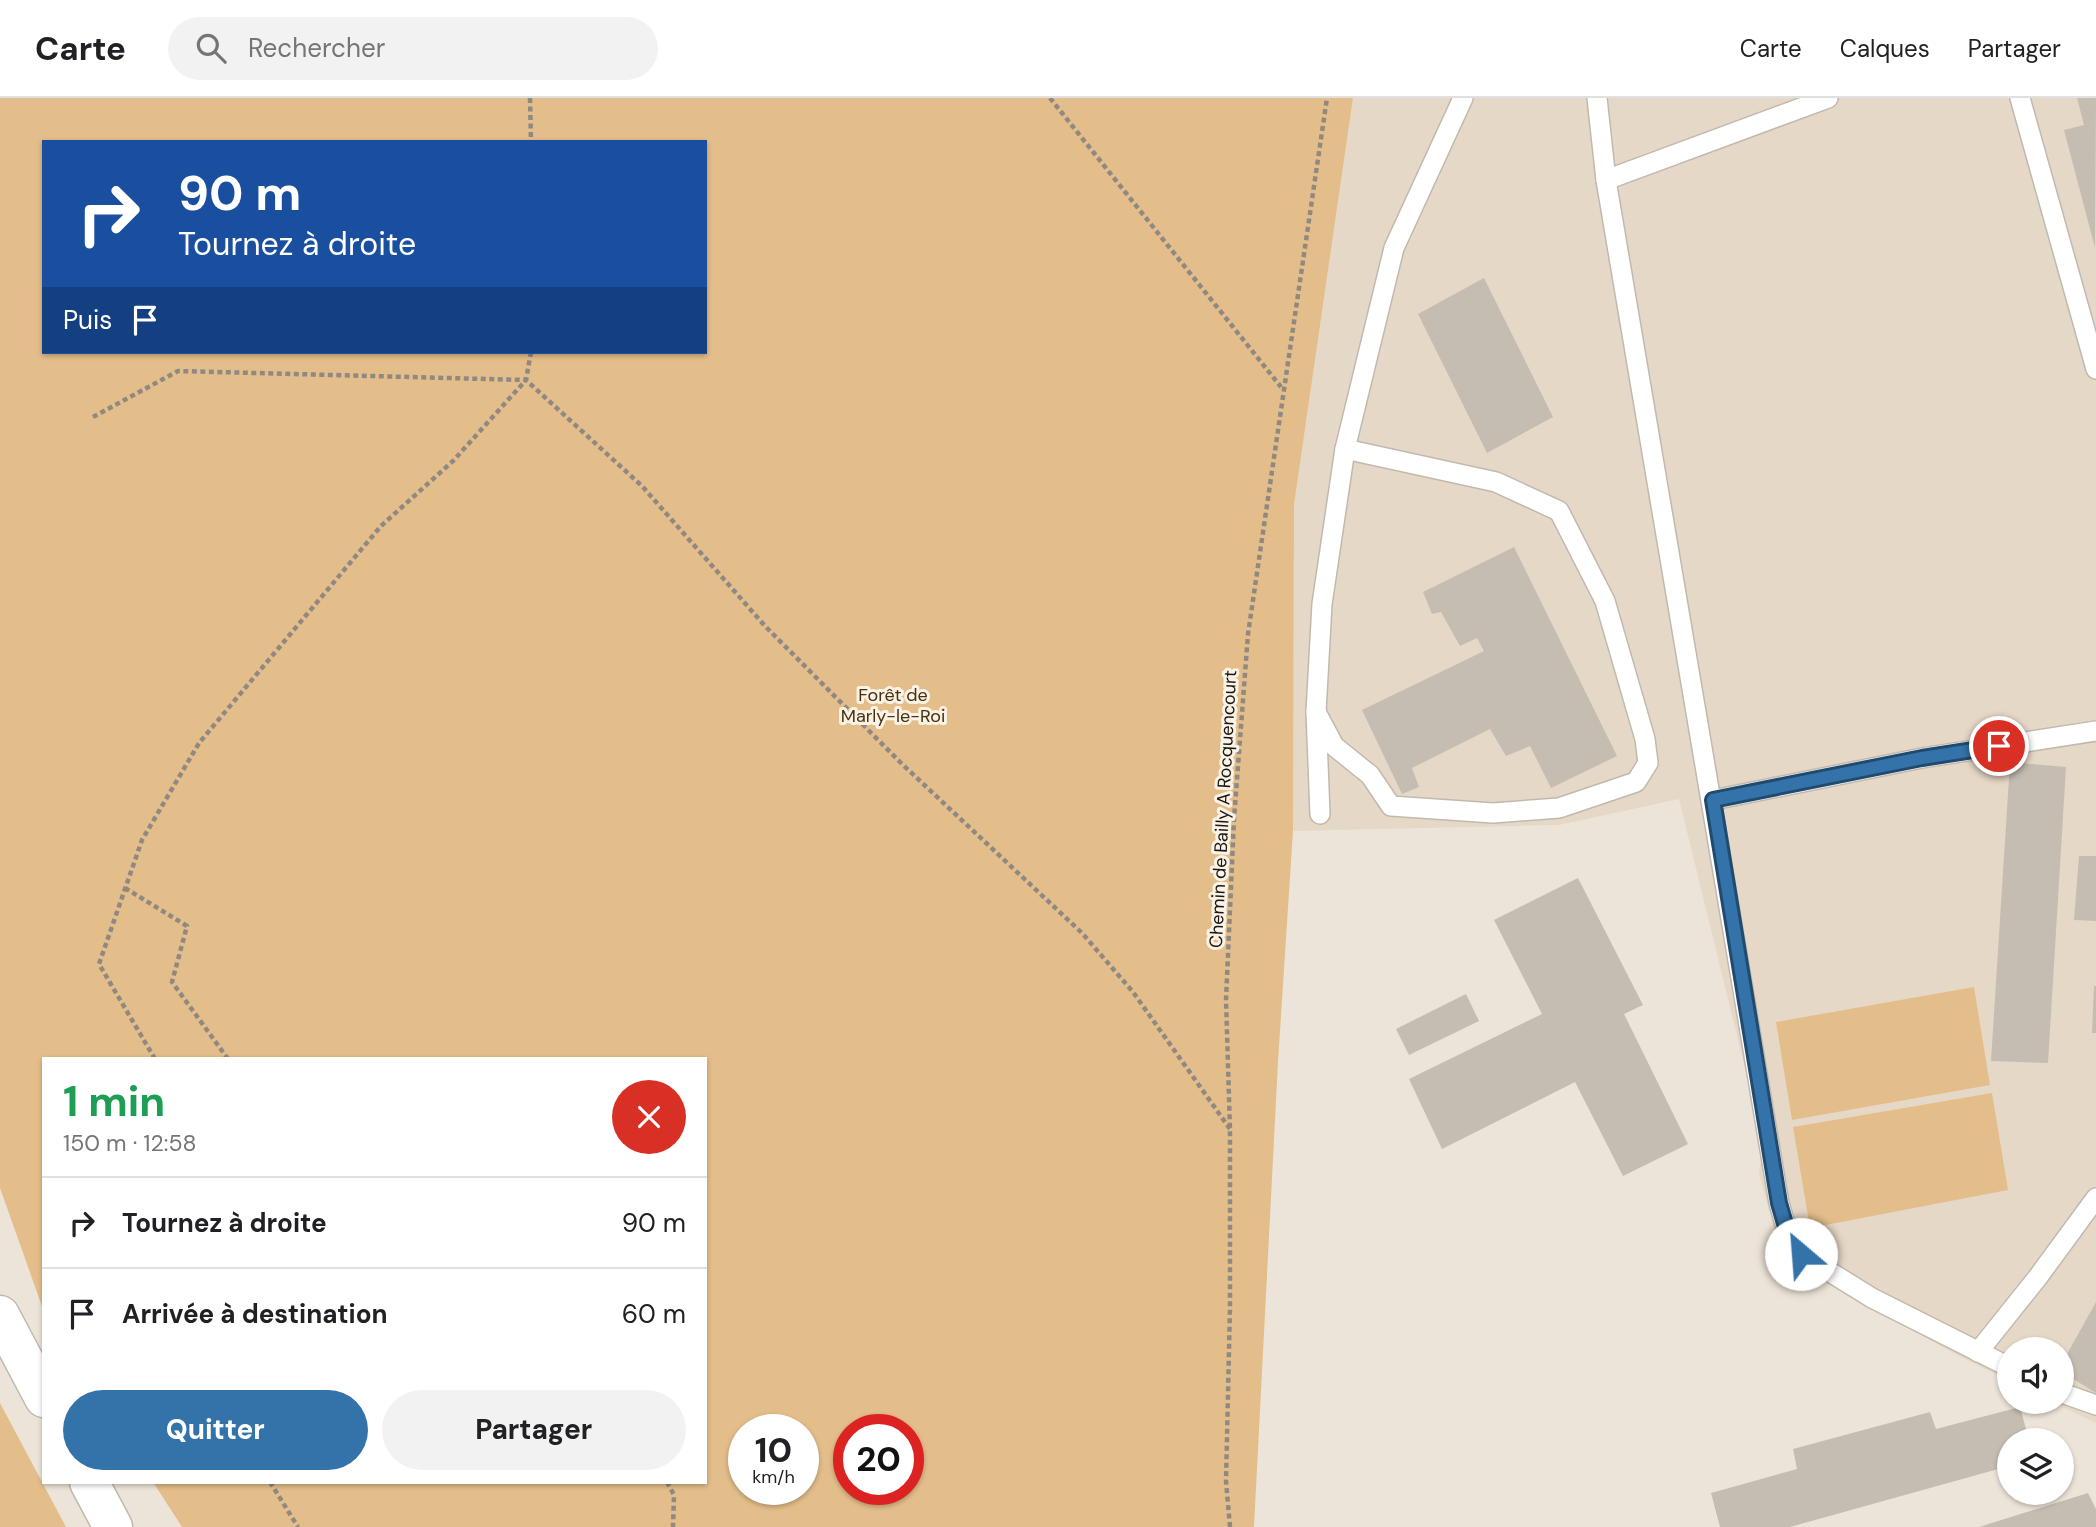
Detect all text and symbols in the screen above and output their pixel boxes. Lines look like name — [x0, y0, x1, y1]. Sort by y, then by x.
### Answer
search box — [168, 17, 658, 80]
text: Carte — [35, 27, 126, 70]
icon: search — [192, 29, 230, 67]
text: Rechercher — [248, 31, 385, 65]
text: Carte — [1740, 33, 1802, 64]
text: Calques — [1840, 33, 1930, 64]
text: Partager — [1968, 33, 2061, 64]
text: 90 m — [178, 161, 301, 225]
icon: right — [63, 168, 154, 259]
text: Tournez à droite — [178, 223, 416, 265]
icon: arrive — [126, 301, 164, 339]
text: Puis — [63, 303, 112, 337]
street label: Chemin de Bailly A Rocquencourt — [1204, 670, 1242, 948]
park label: Forêt de Marly-le-Roi — [841, 683, 945, 728]
pin — [1969, 716, 2029, 776]
icon: arrive — [1980, 727, 2018, 765]
text: 1 min — [63, 1074, 165, 1129]
button: close — [612, 1080, 686, 1154]
text: 150 m · 12:58 — [63, 1128, 196, 1158]
icon: right — [63, 1204, 101, 1242]
text: Tournez à droite — [122, 1206, 327, 1240]
text: 90 m — [622, 1206, 686, 1240]
position arrow — [1764, 1217, 1838, 1291]
icon: arrive — [63, 1295, 101, 1333]
text: Arrivée à destination — [122, 1297, 388, 1331]
text: 60 m — [622, 1297, 686, 1331]
map controls — [1997, 1337, 2074, 1505]
button: sound — [1997, 1337, 2074, 1414]
button: Quitter — [63, 1390, 368, 1470]
button: Partager — [382, 1390, 686, 1470]
speed limit sign: 20 — [833, 1414, 924, 1505]
text: 10 — [755, 1427, 792, 1473]
button: layers — [1997, 1428, 2074, 1505]
text: km/h — [752, 1465, 795, 1489]

